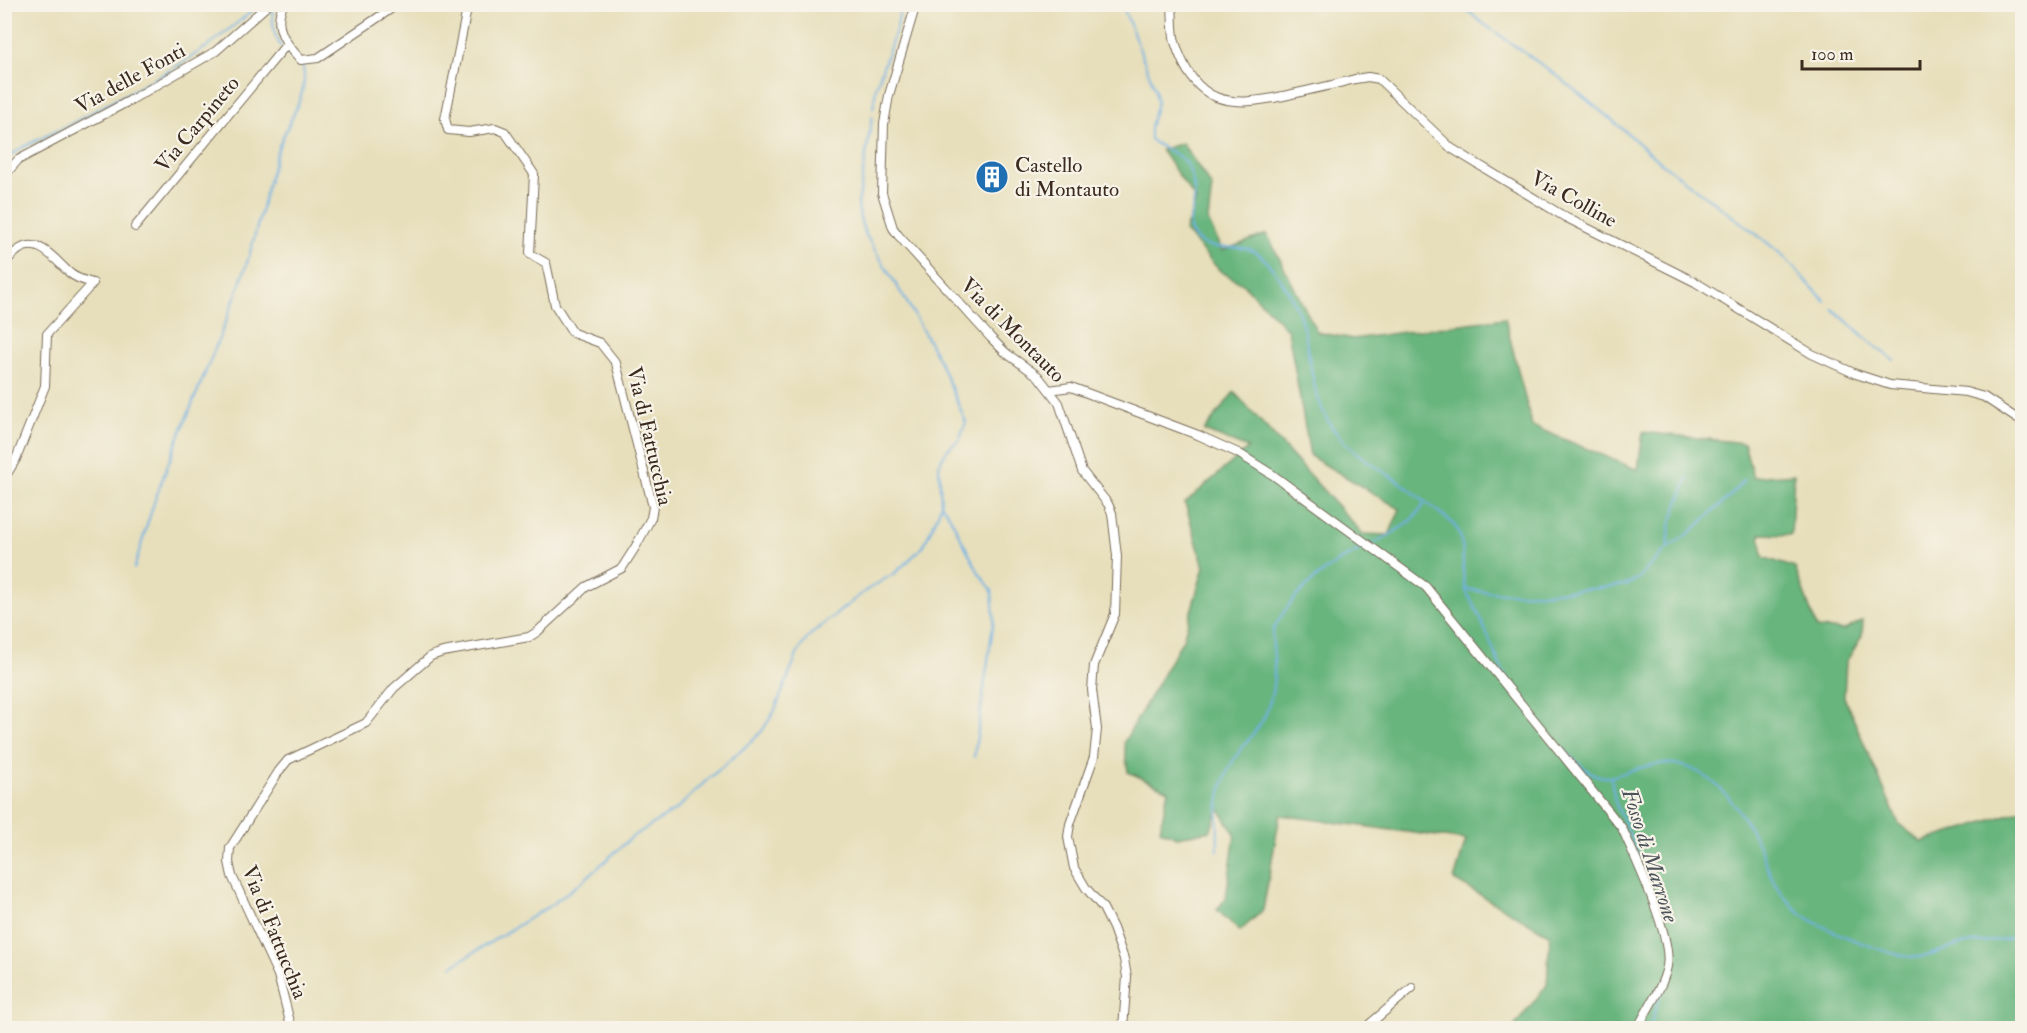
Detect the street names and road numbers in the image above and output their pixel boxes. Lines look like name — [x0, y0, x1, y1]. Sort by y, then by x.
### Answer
street label: Via delle Fonti — [70, 37, 191, 120]
street label: Via Carpineto — [149, 71, 246, 178]
street label: Via Colline — [1526, 165, 1622, 234]
street label: Via di Montauto — [954, 272, 1071, 389]
street label: Via di Fattucchia — [620, 364, 679, 508]
street label: Via di Fattucchia — [235, 861, 314, 1003]

